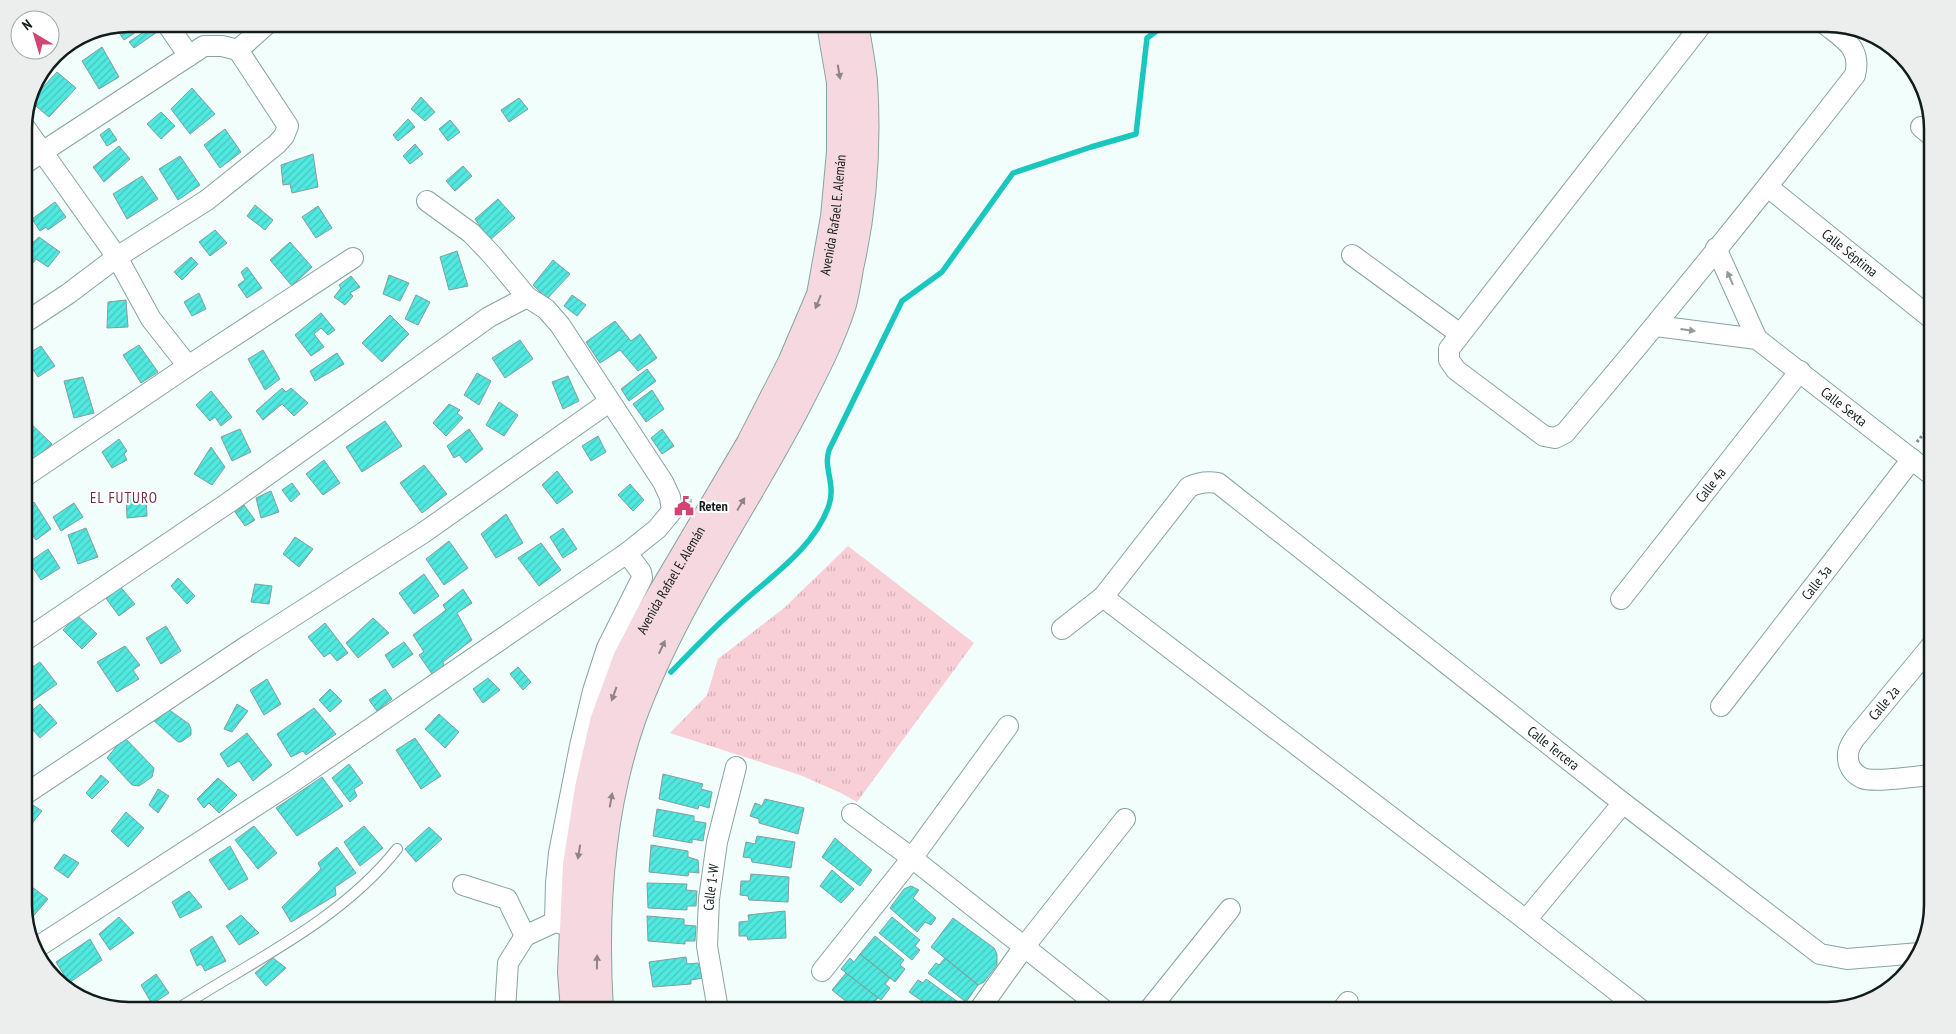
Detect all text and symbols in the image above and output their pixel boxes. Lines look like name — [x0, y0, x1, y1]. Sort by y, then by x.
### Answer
north arrow — [10, 10, 60, 60]
text: N — [18, 15, 36, 34]
one-way arrow — [835, 64, 843, 80]
street label: Avenida Rafael E. Alemán — [816, 154, 850, 277]
street label: Calle Séptima — [1818, 225, 1881, 281]
one-way arrow — [1725, 271, 1733, 285]
one-way arrow — [813, 295, 821, 309]
one-way arrow — [1681, 327, 1697, 335]
street label: Calle Sexta — [1817, 383, 1871, 430]
street label: Calle 4a — [1691, 464, 1730, 506]
district label: EL FUTURO — [90, 488, 158, 507]
public building icon: Reten — [673, 495, 695, 517]
place label: Reten — [699, 497, 728, 515]
one-way arrow — [736, 498, 745, 511]
street label: Avenida Rafael E. Alemán — [633, 523, 709, 637]
street label: Calle 3a — [1797, 562, 1835, 604]
one-way arrow — [659, 640, 667, 654]
street label: Calle 2a — [1865, 682, 1903, 724]
one-way arrow — [610, 687, 618, 702]
street label: Calle Tercera — [1524, 722, 1583, 774]
one-way arrow — [607, 792, 615, 808]
one-way arrow — [575, 845, 583, 861]
street label: Calle 1-W — [700, 862, 723, 911]
one-way arrow — [593, 953, 601, 969]

